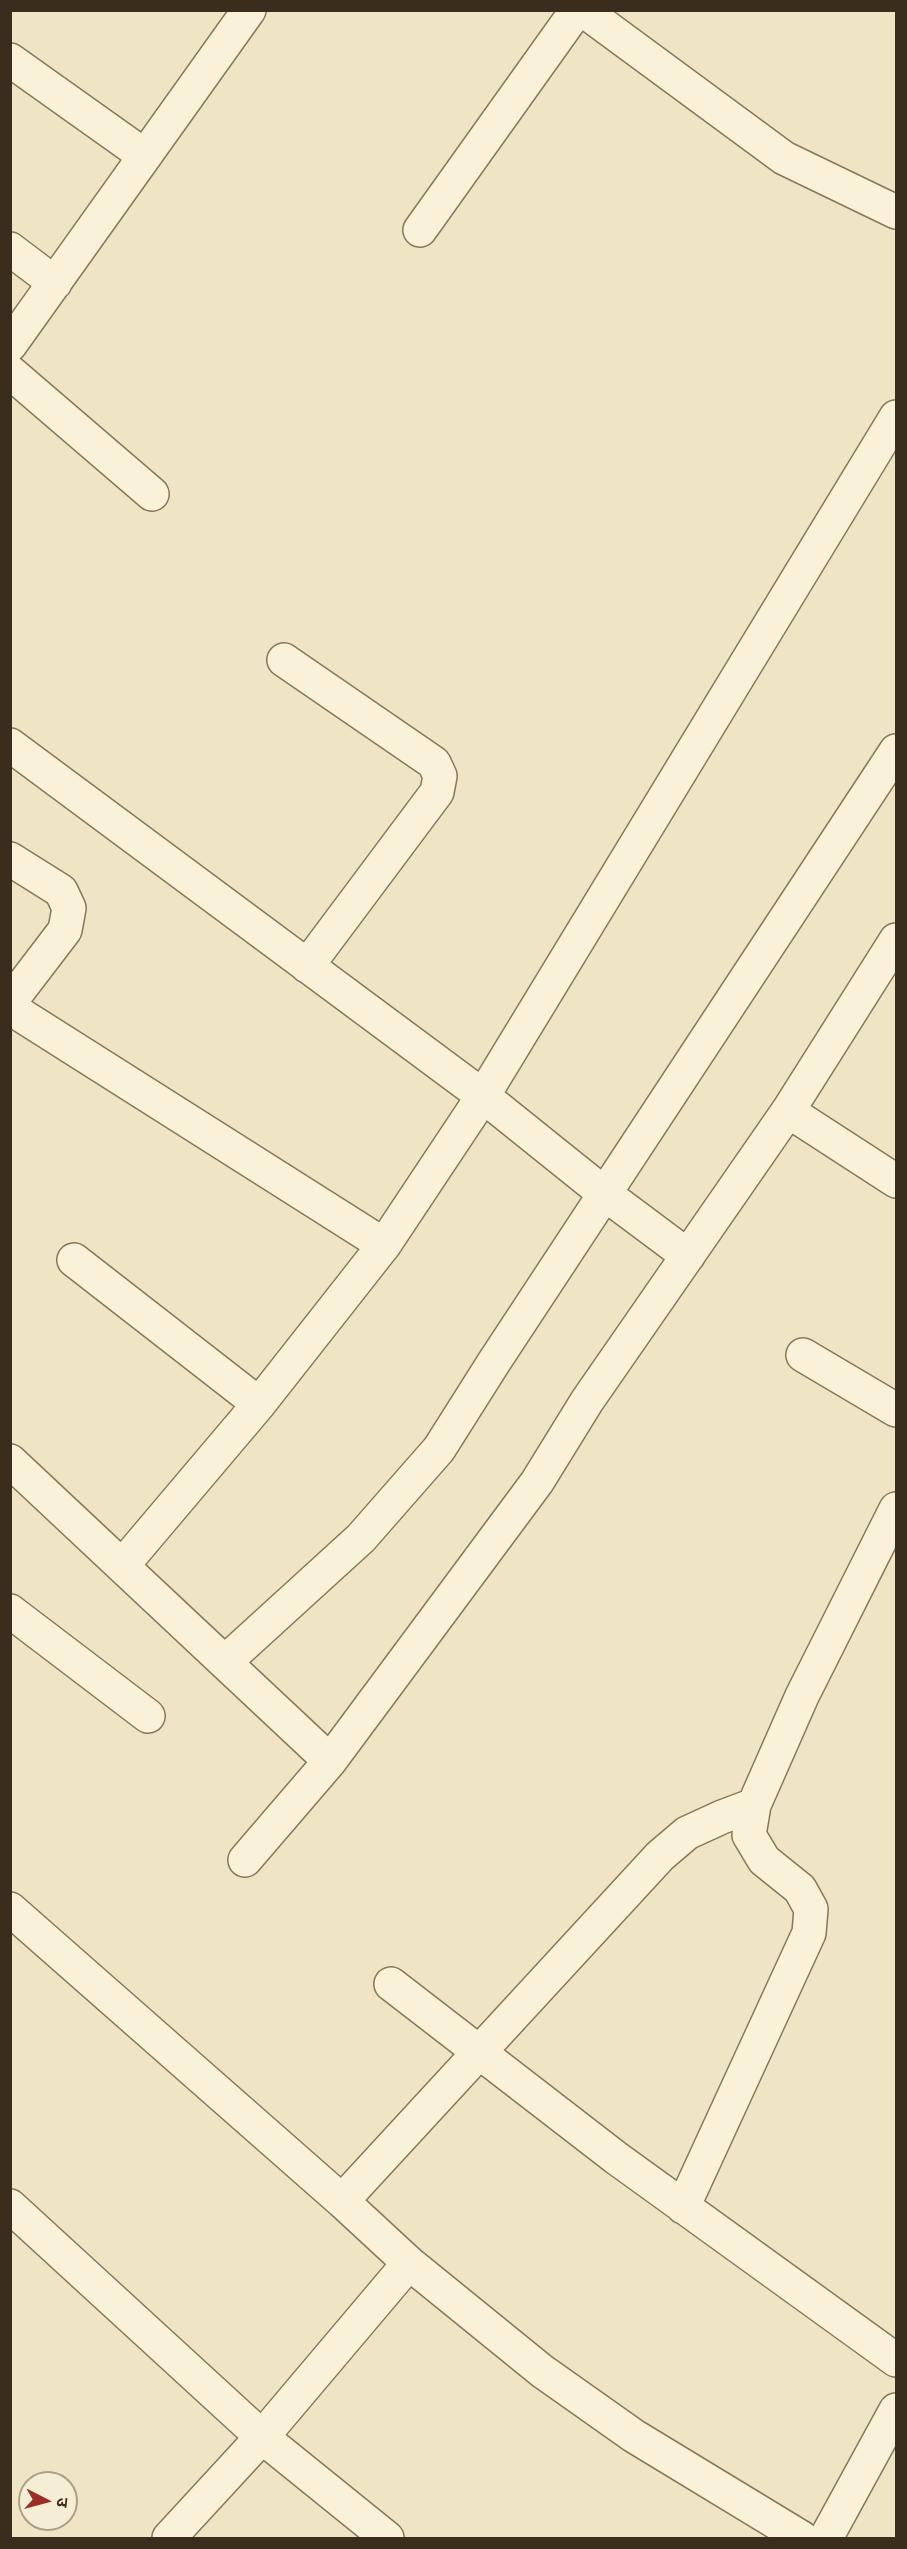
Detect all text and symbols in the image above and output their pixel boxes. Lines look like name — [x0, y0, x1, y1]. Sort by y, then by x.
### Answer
north arrow — [18, 2471, 78, 2531]
text: उ — [51, 2497, 76, 2509]

